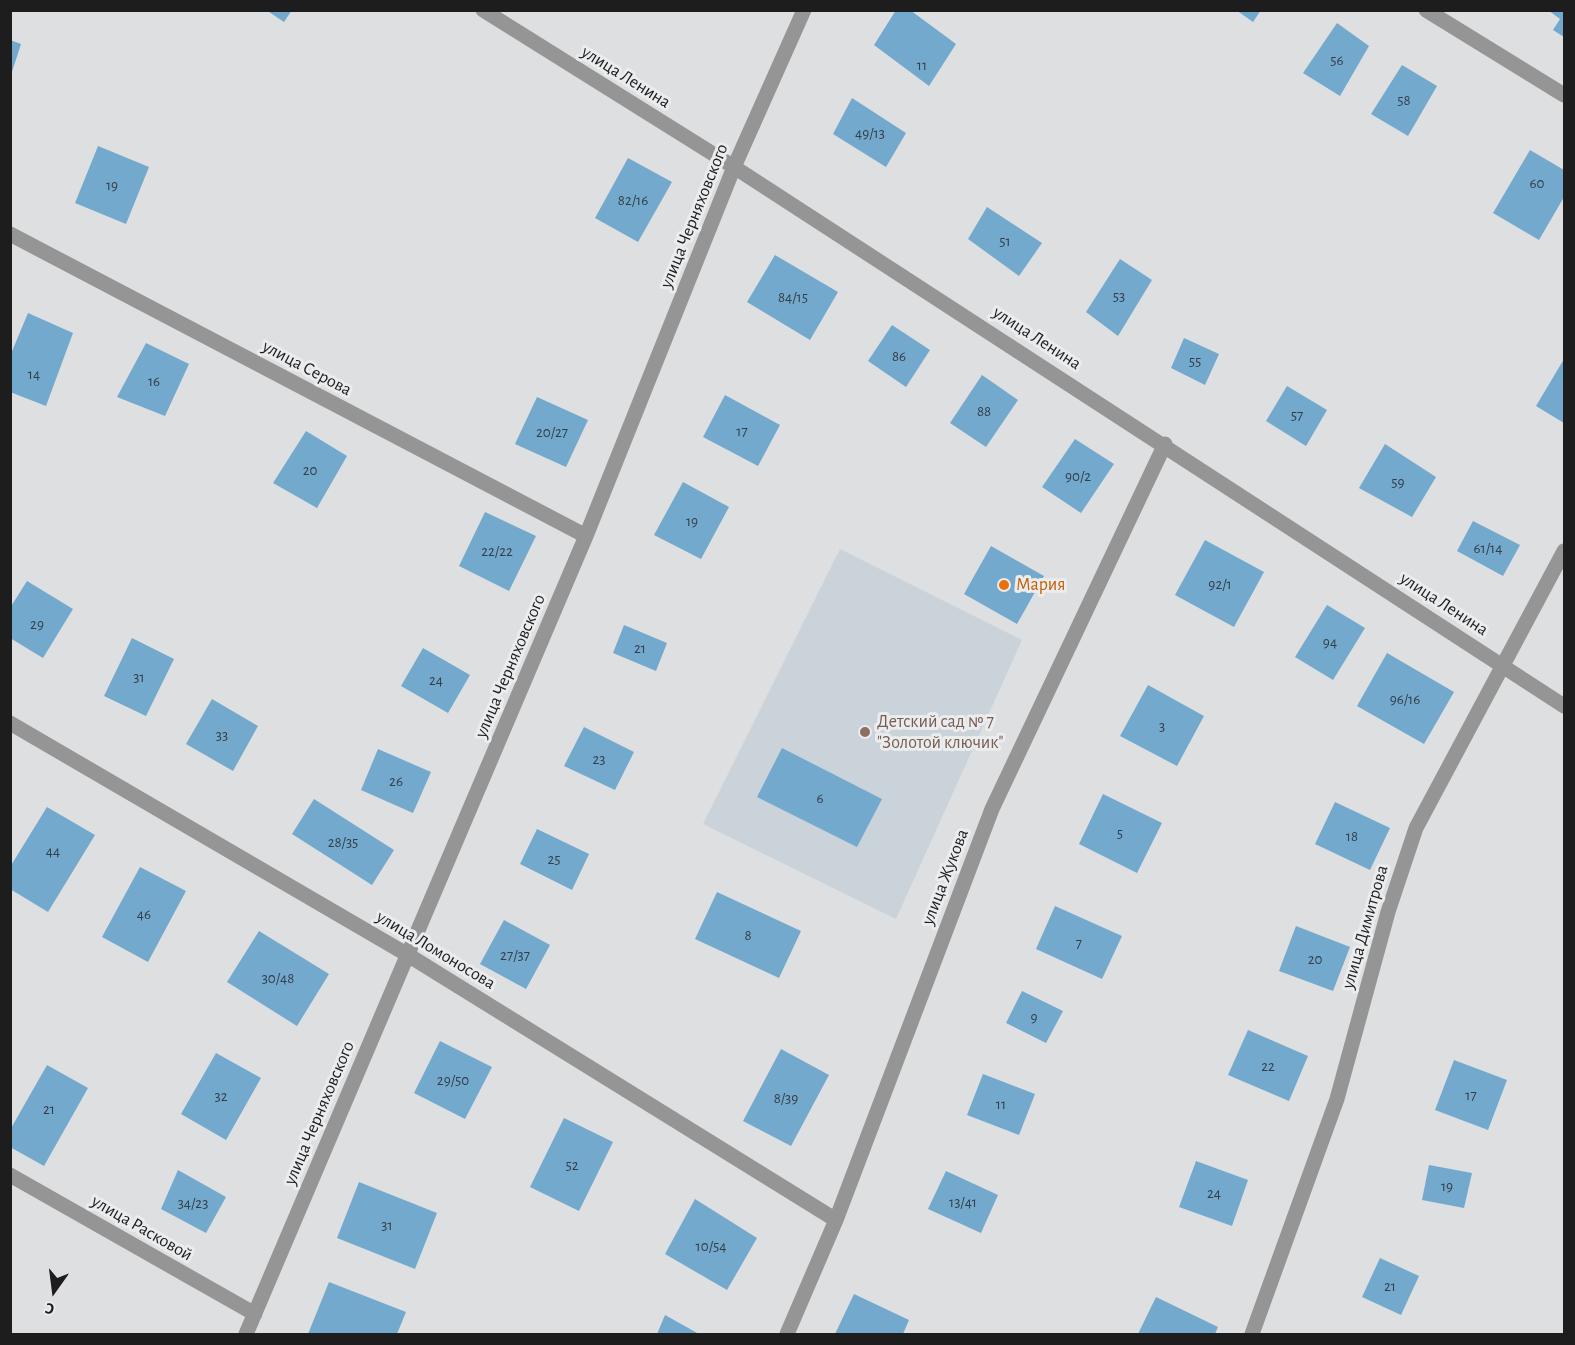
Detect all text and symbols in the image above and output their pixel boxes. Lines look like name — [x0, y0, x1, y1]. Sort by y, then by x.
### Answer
street label: улица Ленина — [577, 41, 675, 113]
house number: 56 — [1330, 51, 1344, 69]
house number: 11 — [917, 56, 927, 74]
house number: 58 — [1397, 91, 1411, 109]
house number: 49/13 — [855, 124, 885, 142]
street label: улица Черняховского — [655, 141, 733, 291]
house number: 60 — [1530, 174, 1544, 192]
house number: 19 — [106, 176, 118, 194]
house number: 82/16 — [618, 191, 648, 209]
house number: 51 — [999, 232, 1011, 250]
house number: 53 — [1113, 287, 1125, 305]
house number: 84/15 — [778, 288, 808, 306]
street label: улица Ленина — [989, 301, 1085, 375]
street label: улица Серова — [259, 335, 355, 401]
house number: 86 — [892, 347, 906, 365]
house number: 55 — [1189, 352, 1201, 370]
house number: 14 — [28, 365, 40, 383]
house number: 16 — [148, 372, 160, 390]
house number: 88 — [977, 402, 991, 420]
house number: 57 — [1291, 406, 1303, 424]
house number: 17 — [736, 422, 748, 440]
house number: 20/27 — [536, 423, 568, 441]
house number: 20 — [303, 461, 317, 479]
house number: 90/2 — [1065, 467, 1091, 485]
house number: 59 — [1391, 473, 1405, 491]
house number: 19 — [686, 512, 698, 530]
house number: 61/14 — [1474, 539, 1502, 557]
house number: 22/22 — [481, 542, 513, 560]
street label: улица Ленина — [1396, 567, 1492, 641]
place label: Мария — [1016, 574, 1066, 596]
house number: 92/1 — [1208, 575, 1232, 593]
marker: Мария — [997, 578, 1011, 592]
street label: улица Черняховского — [470, 591, 550, 741]
house number: 29 — [30, 615, 44, 633]
house number: 94 — [1323, 633, 1337, 651]
house number: 21 — [634, 639, 646, 657]
house number: 31 — [133, 668, 145, 686]
house number: 24 — [429, 671, 443, 689]
house number: 96/16 — [1390, 690, 1420, 708]
place label: Детский сад № 7 "Золотой ключик" — [877, 711, 1004, 754]
house number: 3 — [1159, 717, 1165, 735]
marker: Детский сад № 7 "Золотой ключик" — [858, 725, 872, 739]
house number: 33 — [216, 726, 228, 744]
house number: 23 — [592, 750, 606, 768]
house number: 26 — [389, 772, 403, 790]
house number: 6 — [816, 789, 824, 807]
house number: 5 — [1117, 824, 1123, 842]
street label: улица Жукова — [917, 826, 973, 928]
house number: 18 — [1346, 827, 1358, 845]
house number: 28/35 — [328, 833, 358, 851]
house number: 44 — [46, 842, 60, 860]
house number: 25 — [547, 850, 561, 868]
street label: улица Димитрова — [1337, 863, 1393, 991]
house number: 46 — [137, 905, 151, 923]
street label: улица Ломоносова — [373, 906, 499, 994]
house number: 8 — [744, 926, 752, 944]
house number: 7 — [1076, 934, 1082, 952]
house number: 27/37 — [500, 946, 530, 964]
house number: 20 — [1308, 950, 1322, 968]
house number: 30/48 — [262, 969, 294, 987]
house number: 9 — [1030, 1008, 1038, 1026]
street label: улица Черняховского — [279, 1038, 359, 1188]
house number: 22 — [1261, 1057, 1275, 1075]
house number: 29/50 — [437, 1071, 469, 1089]
house number: 17 — [1465, 1086, 1477, 1104]
house number: 32 — [214, 1087, 228, 1105]
house number: 8/39 — [774, 1089, 798, 1107]
house number: 11 — [996, 1095, 1006, 1113]
house number: 21 — [43, 1100, 55, 1118]
house number: 52 — [565, 1156, 579, 1174]
house number: 19 — [1441, 1177, 1453, 1195]
house number: 24 — [1207, 1184, 1221, 1202]
street label: улица Расковой — [88, 1190, 196, 1266]
house number: 13/41 — [949, 1193, 977, 1211]
house number: 34/23 — [178, 1194, 208, 1212]
house number: 31 — [381, 1216, 393, 1234]
house number: 10/54 — [696, 1237, 726, 1255]
north arrow — [24, 1261, 84, 1321]
house number: 21 — [1384, 1277, 1396, 1295]
text: С — [43, 1300, 56, 1317]

